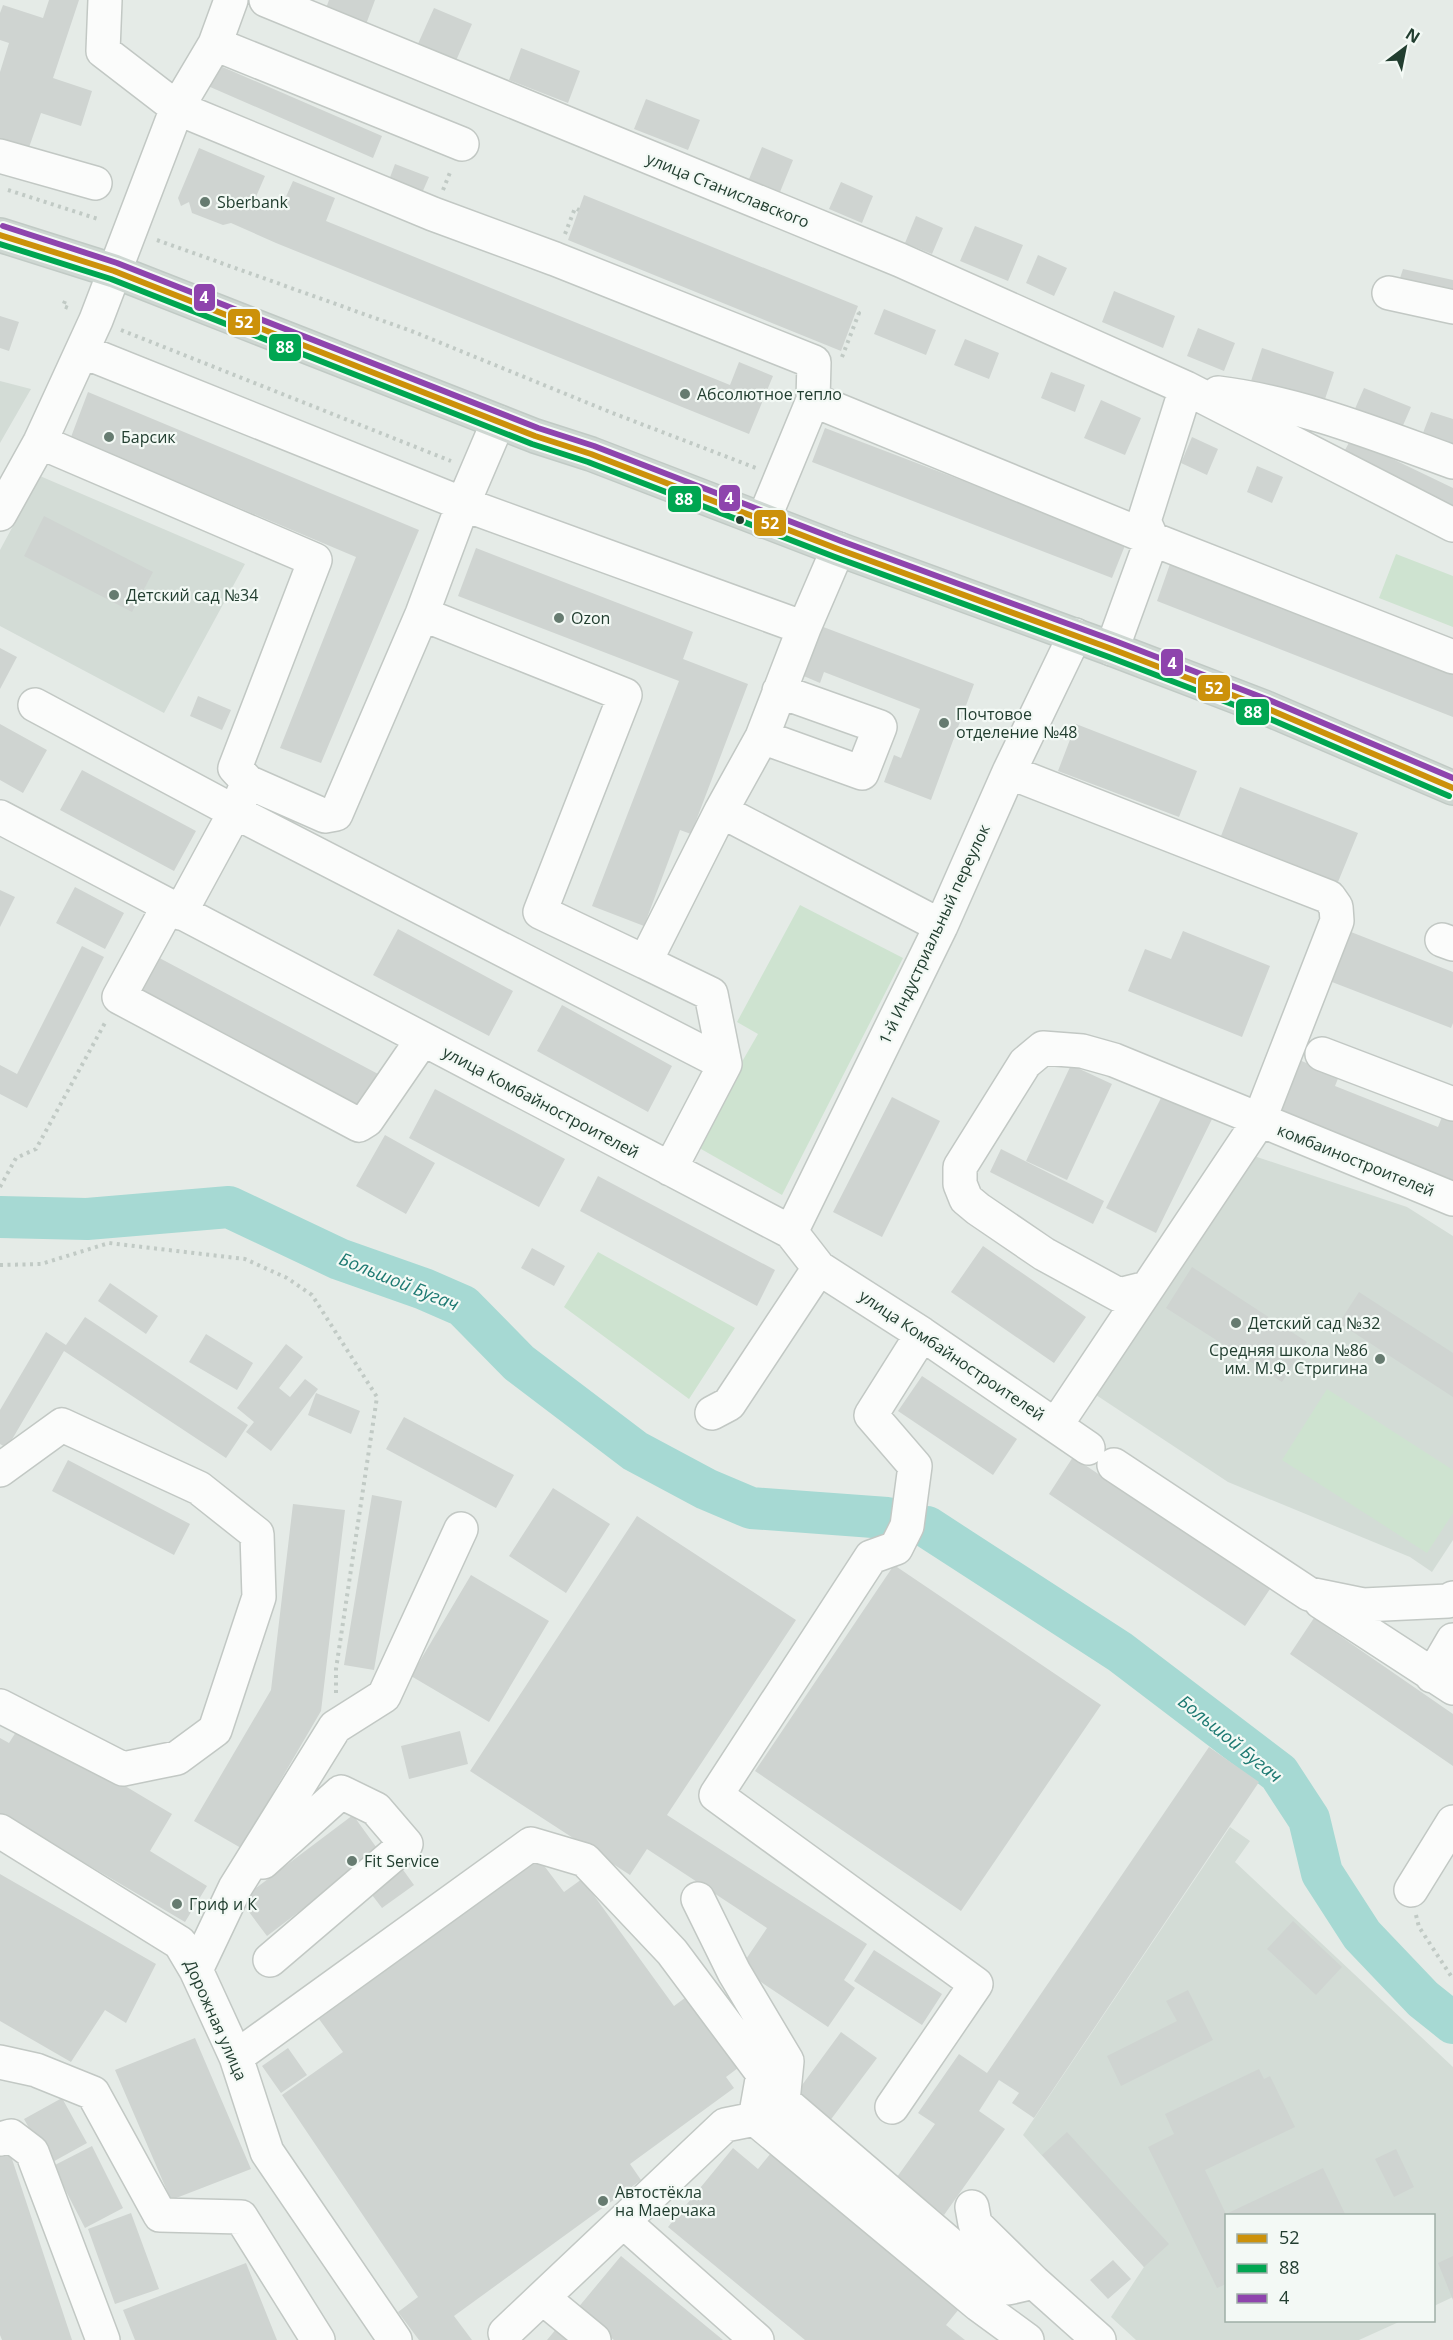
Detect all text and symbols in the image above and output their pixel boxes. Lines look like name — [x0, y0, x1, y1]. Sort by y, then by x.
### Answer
north arrow — [1375, 18, 1435, 78]
text: N — [1402, 23, 1424, 48]
street label: улица Станиславского — [643, 147, 813, 233]
place label: Sberbank — [217, 191, 289, 213]
marker: Sberbank — [198, 195, 212, 209]
line badge: 4 — [193, 283, 216, 312]
text: 4 — [199, 286, 209, 308]
line badge: 52 — [227, 308, 261, 336]
text: 52 — [235, 311, 253, 333]
line badge: 88 — [268, 333, 302, 362]
text: 88 — [276, 336, 294, 358]
place label: Абсолютное тепло — [697, 383, 842, 405]
marker: Абсолютное тепло — [678, 387, 692, 401]
place label: Барсик — [121, 426, 176, 448]
marker: Барсик — [102, 430, 116, 444]
line badge: 4 — [718, 484, 741, 512]
line badge: 88 — [667, 485, 702, 513]
text: 4 — [724, 487, 734, 509]
text: 88 — [675, 488, 693, 510]
line badge: 52 — [753, 509, 787, 537]
text: 52 — [761, 512, 779, 534]
unlabelled marker — [734, 514, 746, 526]
place label: Детский сад №34 — [126, 584, 258, 606]
marker: Детский сад №34 — [107, 588, 121, 602]
place label: Ozon — [571, 607, 610, 629]
marker: Ozon — [552, 611, 566, 625]
line badge: 4 — [1160, 648, 1184, 677]
text: 4 — [1167, 652, 1177, 674]
line badge: 52 — [1197, 674, 1231, 702]
text: 52 — [1205, 677, 1223, 699]
line badge: 88 — [1235, 698, 1270, 726]
text: 88 — [1244, 701, 1262, 723]
place label: Почтовое отделение №48 — [956, 703, 1078, 743]
marker: Почтовое отделение №48 — [937, 716, 951, 730]
street label: 1-й Индустриальный переулок — [873, 820, 995, 1048]
street label: улица Комбайностроителей — [439, 1041, 643, 1163]
street label: комбаиностроителей — [1274, 1118, 1438, 1202]
water label: Большой Бугач — [336, 1246, 463, 1316]
street label: улица Комбайностроителей — [855, 1285, 1049, 1425]
place label: Детский сад №32 — [1248, 1312, 1380, 1334]
marker: Детский сад №32 — [1229, 1316, 1243, 1330]
place label: Средняя школа №86 им. М.Ф. Стригина — [1209, 1339, 1368, 1379]
marker: Средняя школа №86 им. М.Ф. Стригина — [1373, 1352, 1387, 1366]
water label: Большой Бугач — [1174, 1689, 1288, 1788]
place label: Fit Service — [364, 1850, 439, 1872]
marker: Fit Service — [345, 1854, 359, 1868]
place label: Гриф и К — [189, 1893, 257, 1915]
marker: Гриф и К — [170, 1897, 184, 1911]
street label: Дорожная улица — [180, 1956, 252, 2084]
place label: Автостёкла на Маерчака — [615, 2181, 716, 2221]
marker: Автостёкла на Маерчака — [596, 2194, 610, 2208]
legend — [1225, 2214, 1435, 2322]
text: 52 — [1279, 2225, 1300, 2249]
text: 88 — [1279, 2255, 1300, 2279]
text: 4 — [1279, 2285, 1289, 2309]

